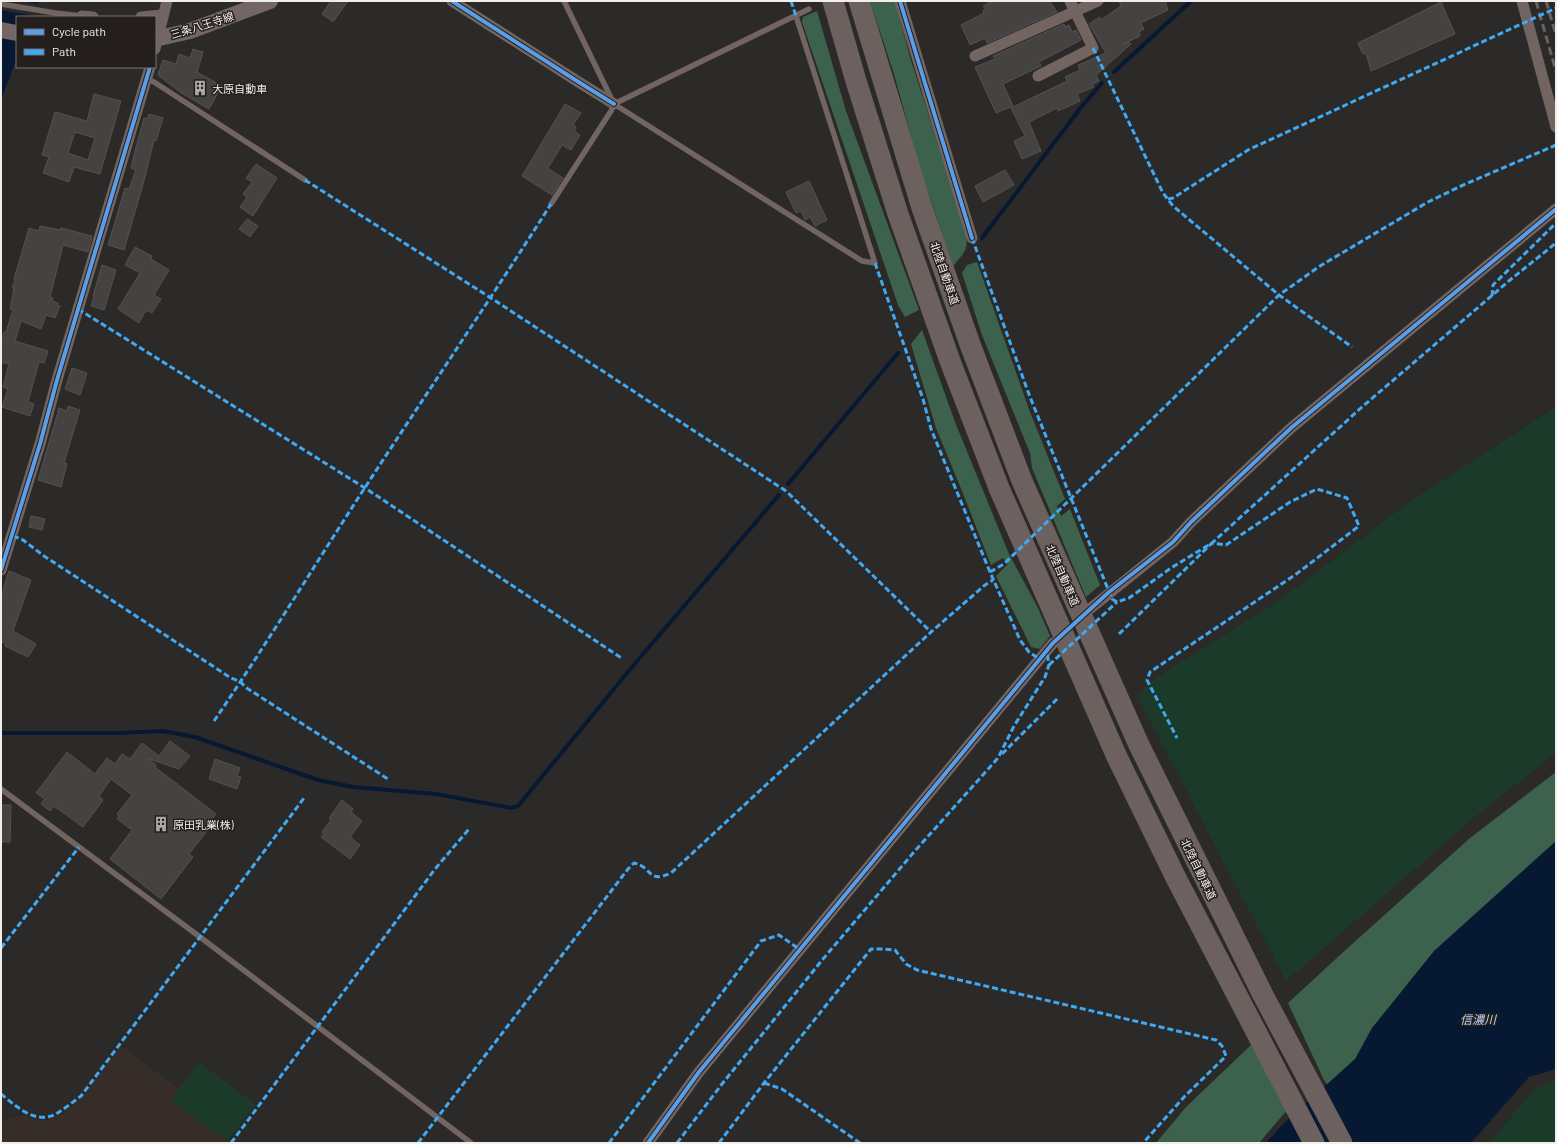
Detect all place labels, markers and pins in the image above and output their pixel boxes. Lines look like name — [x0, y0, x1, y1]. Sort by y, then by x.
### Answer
building icon: 大原自動車 — [191, 79, 209, 97]
place label: 大原自動車 — [212, 82, 267, 95]
building icon: 原田乳業(株) — [152, 815, 170, 833]
place label: 原田乳業(株) — [173, 818, 234, 831]

